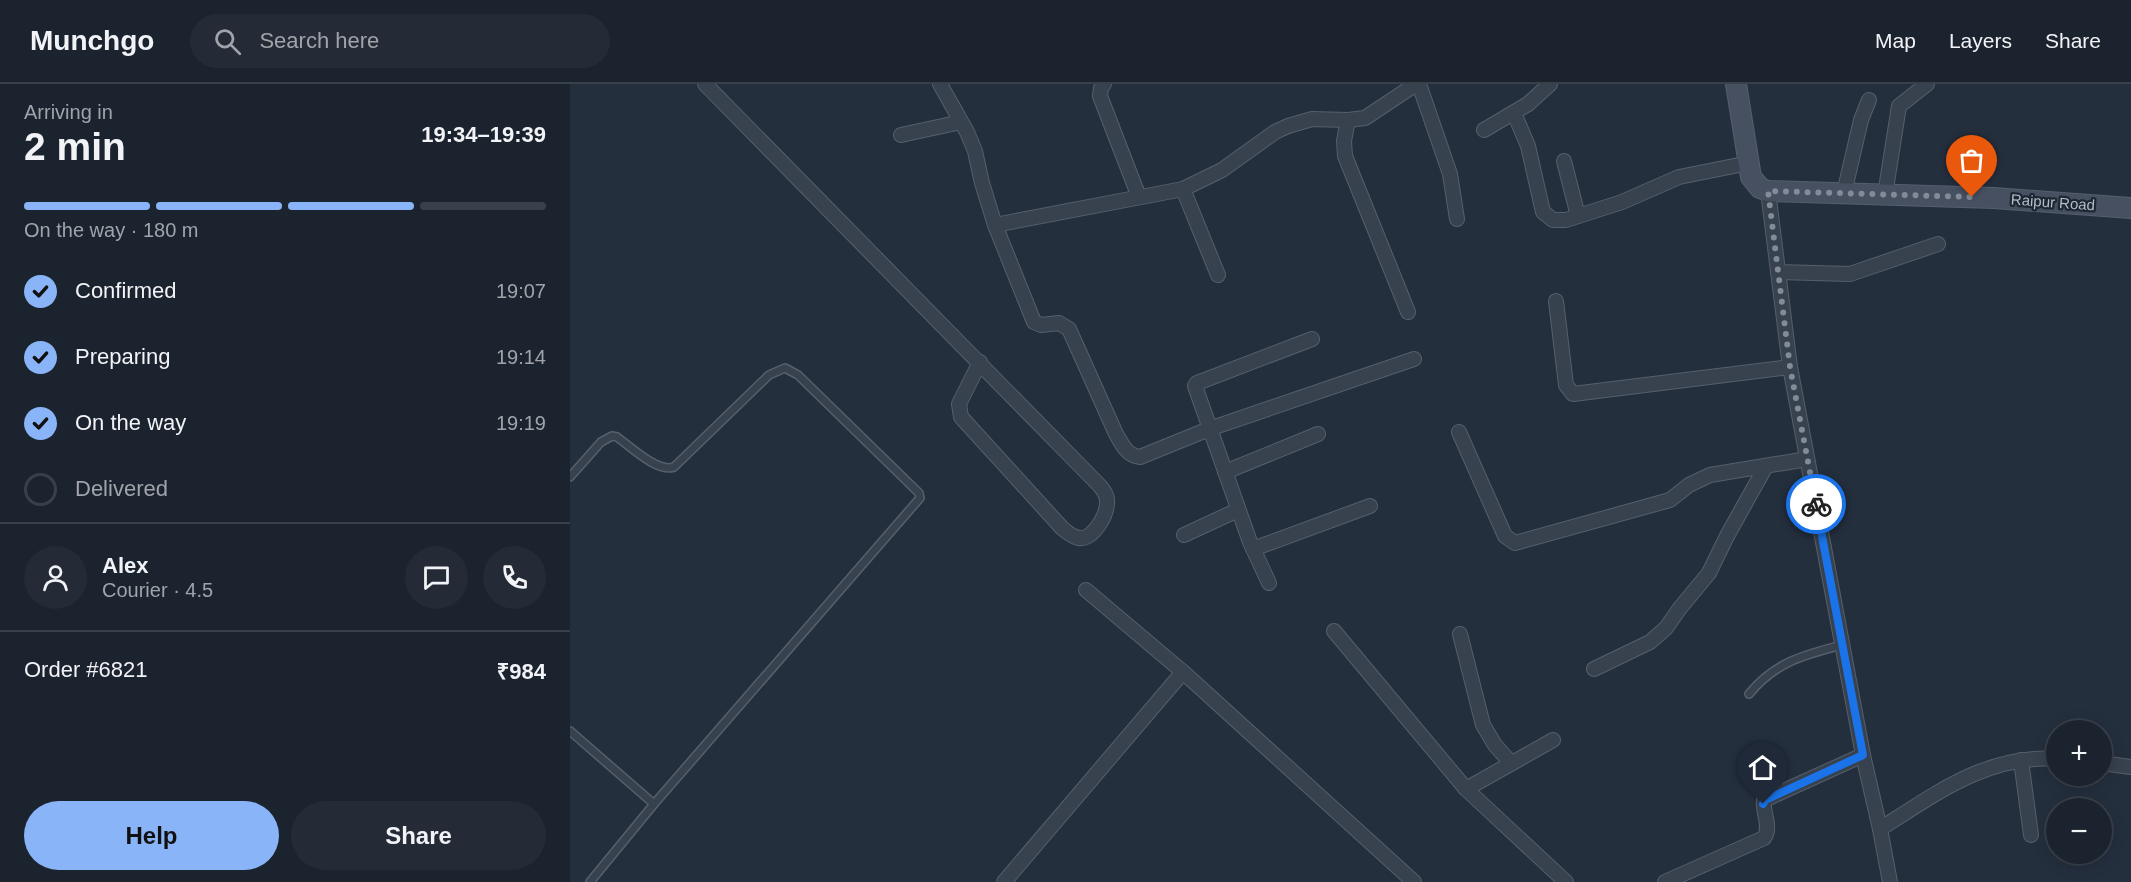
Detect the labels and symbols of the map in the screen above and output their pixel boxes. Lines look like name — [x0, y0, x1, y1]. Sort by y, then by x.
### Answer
pin — [1946, 135, 1997, 197]
street label: Raipur Road — [2010, 191, 2096, 213]
courier — [1786, 474, 1846, 534]
pin — [1737, 742, 1788, 804]

